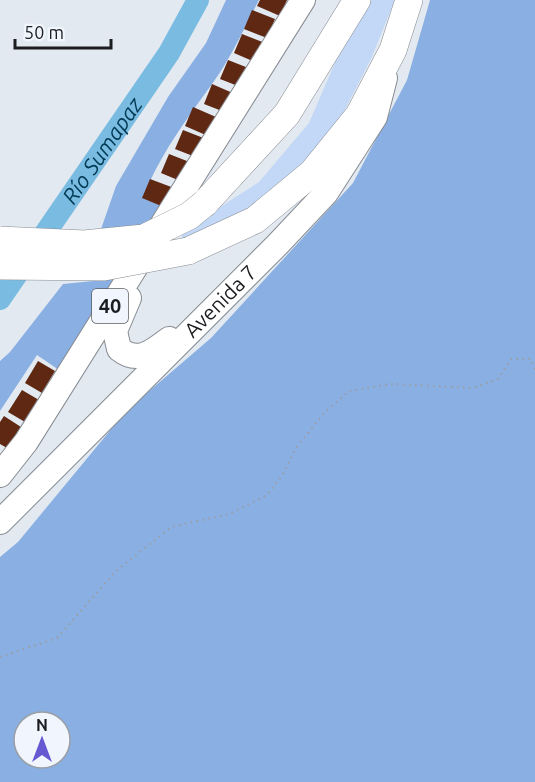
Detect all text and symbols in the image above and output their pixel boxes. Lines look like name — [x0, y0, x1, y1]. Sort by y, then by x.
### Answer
scale bar — [15, 12, 111, 50]
text: 50 m — [24, 22, 64, 42]
water label: Río Sumapaz — [56, 92, 147, 208]
street label: Avenida 7 — [179, 260, 261, 342]
road number: 40 — [92, 289, 128, 323]
north arrow — [12, 710, 72, 770]
text: N — [36, 716, 48, 734]

